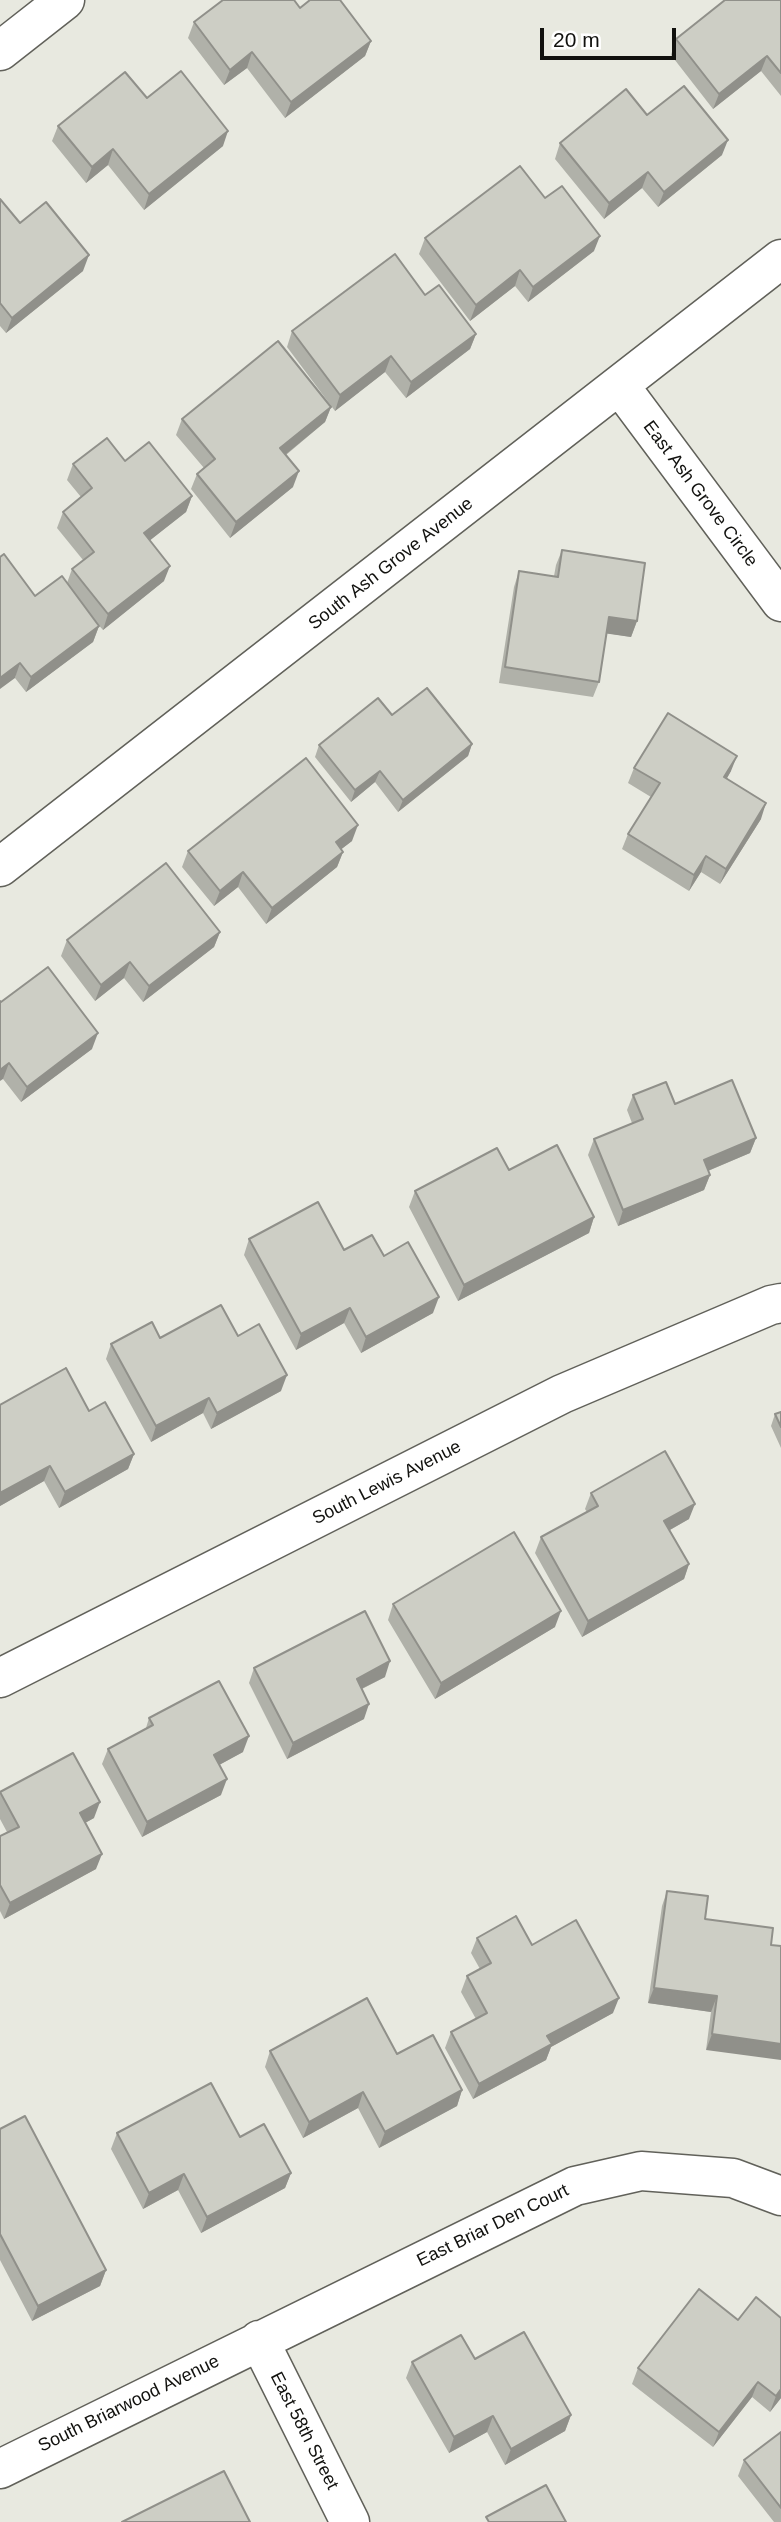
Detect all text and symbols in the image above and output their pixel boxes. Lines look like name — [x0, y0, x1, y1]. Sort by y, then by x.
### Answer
scale bar — [543, 14, 680, 58]
text: 20 m — [553, 28, 600, 51]
street label: East Ash Grove Circle — [638, 417, 762, 571]
street label: South Ash Grove Avenue — [304, 493, 478, 635]
street label: South Lewis Avenue — [309, 1436, 465, 1530]
street label: East Briar Den Court — [414, 2180, 572, 2272]
street label: South Briarwood Avenue — [35, 2351, 223, 2457]
street label: East 58th Street — [265, 2369, 343, 2493]

